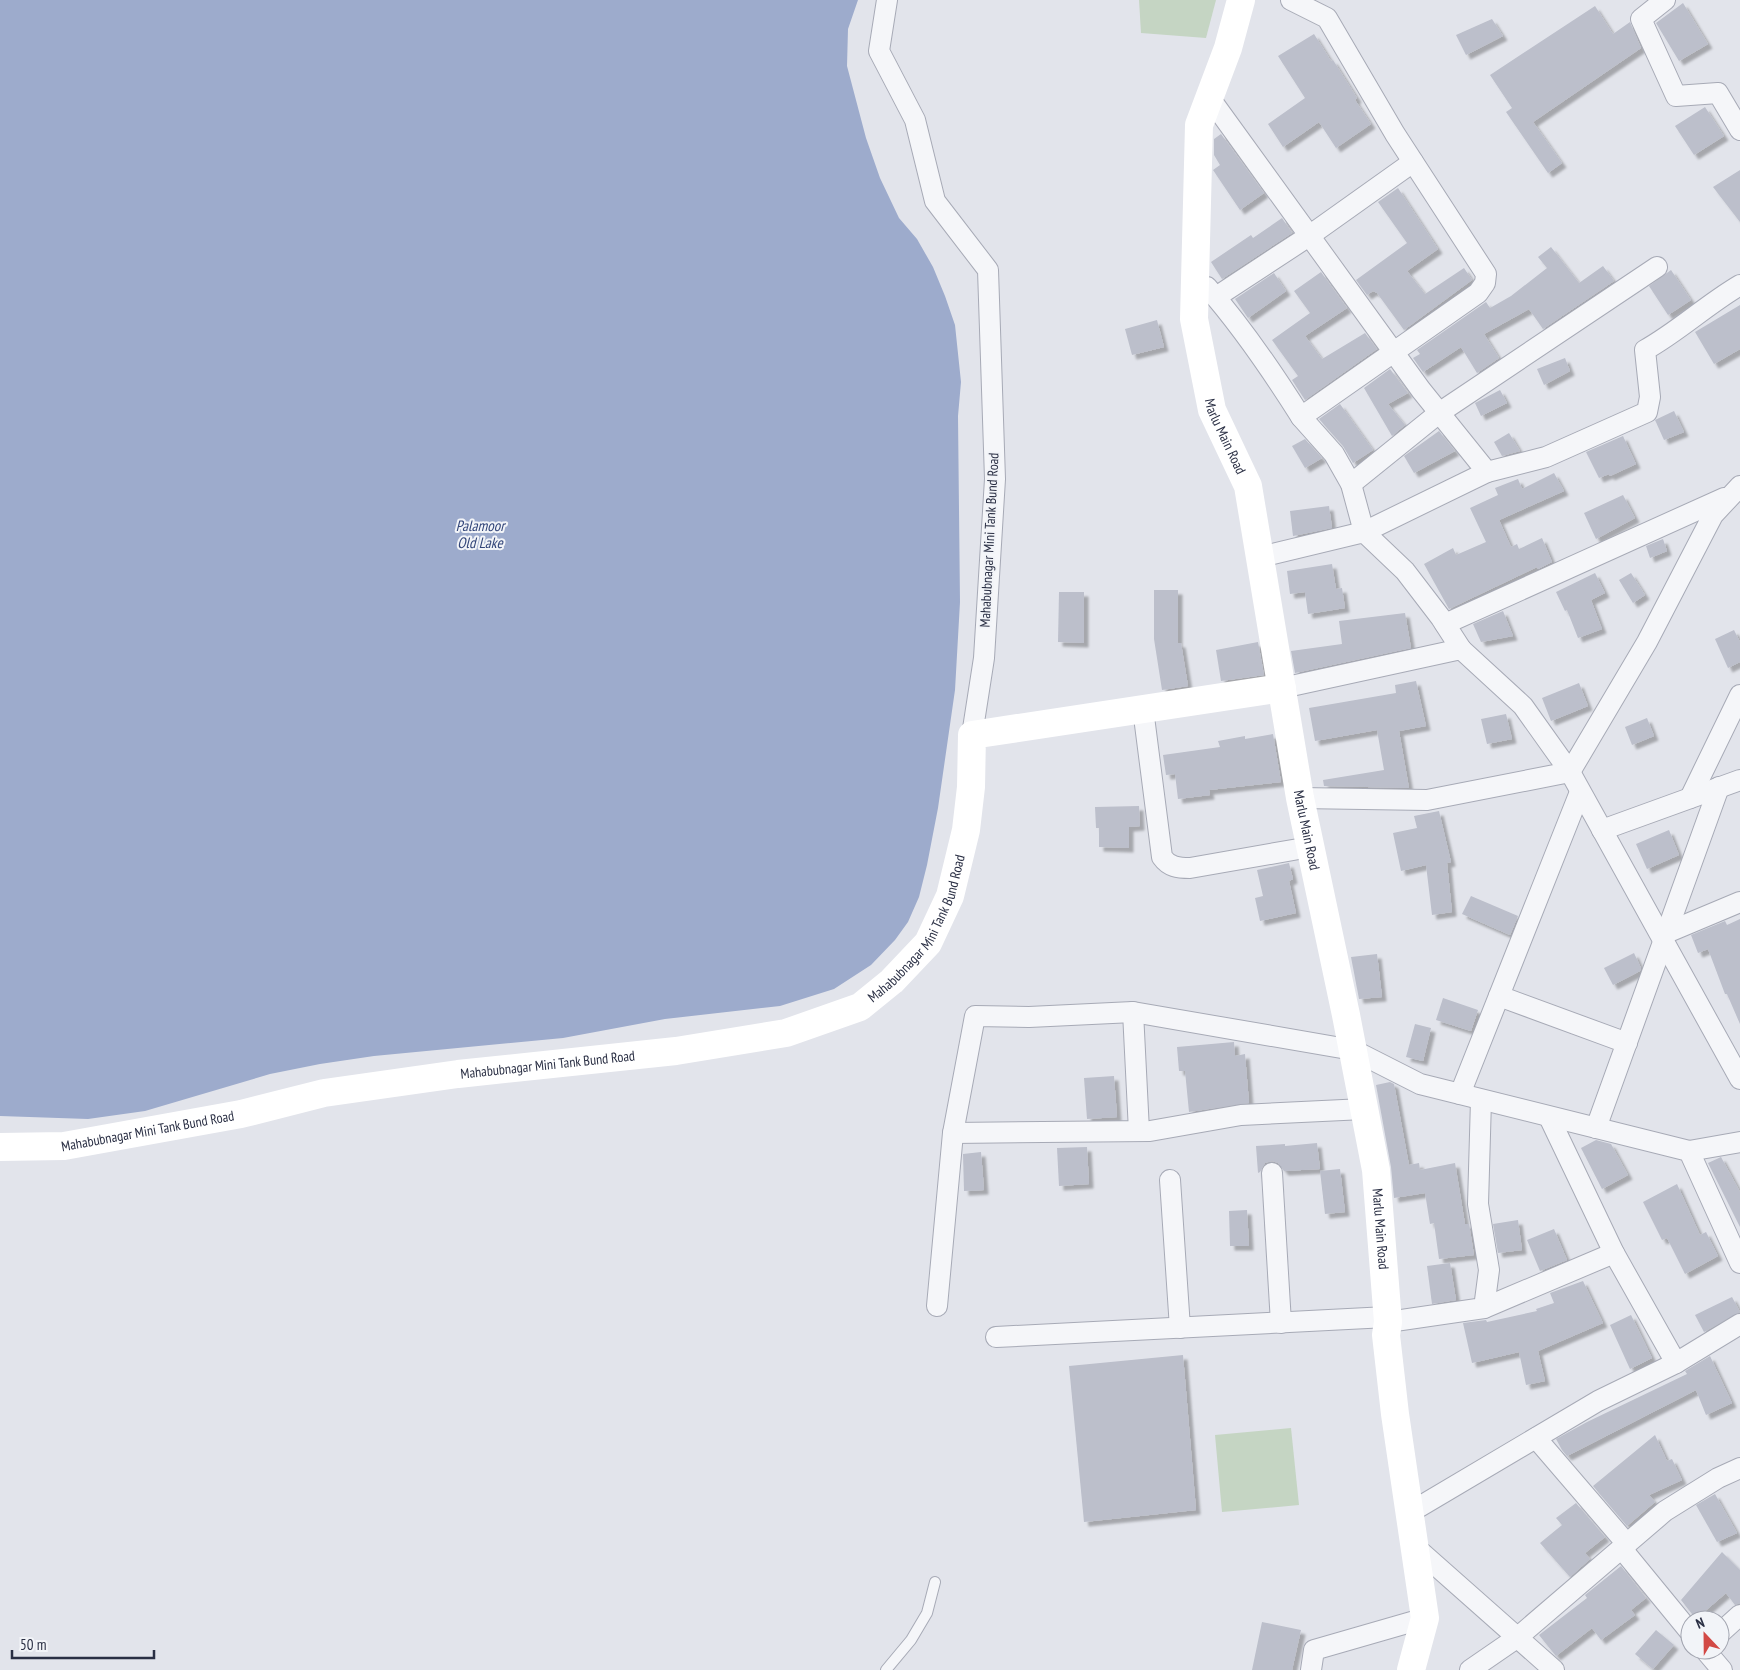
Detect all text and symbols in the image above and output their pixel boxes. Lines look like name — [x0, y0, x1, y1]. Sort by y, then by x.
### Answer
street label: Marlu Main Road — [1201, 397, 1250, 477]
street label: Mahabubnagar Mini Tank Bund Road — [975, 452, 1003, 628]
water label: Palamoor Old Lake — [456, 516, 506, 552]
street label: Marlu Main Road — [1290, 789, 1324, 872]
street label: Mahabubnagar Mini Tank Bund Road — [864, 853, 969, 1006]
street label: Mahabubnagar Mini Tank Bund Road — [460, 1046, 636, 1083]
street label: Mahabubnagar Mini Tank Bund Road — [60, 1106, 235, 1155]
street label: Marlu Main Road — [1368, 1188, 1393, 1270]
north arrow — [1680, 1610, 1730, 1660]
text: N — [1693, 1613, 1707, 1633]
scale bar — [12, 1628, 155, 1660]
text: 50 m — [20, 1635, 46, 1654]

